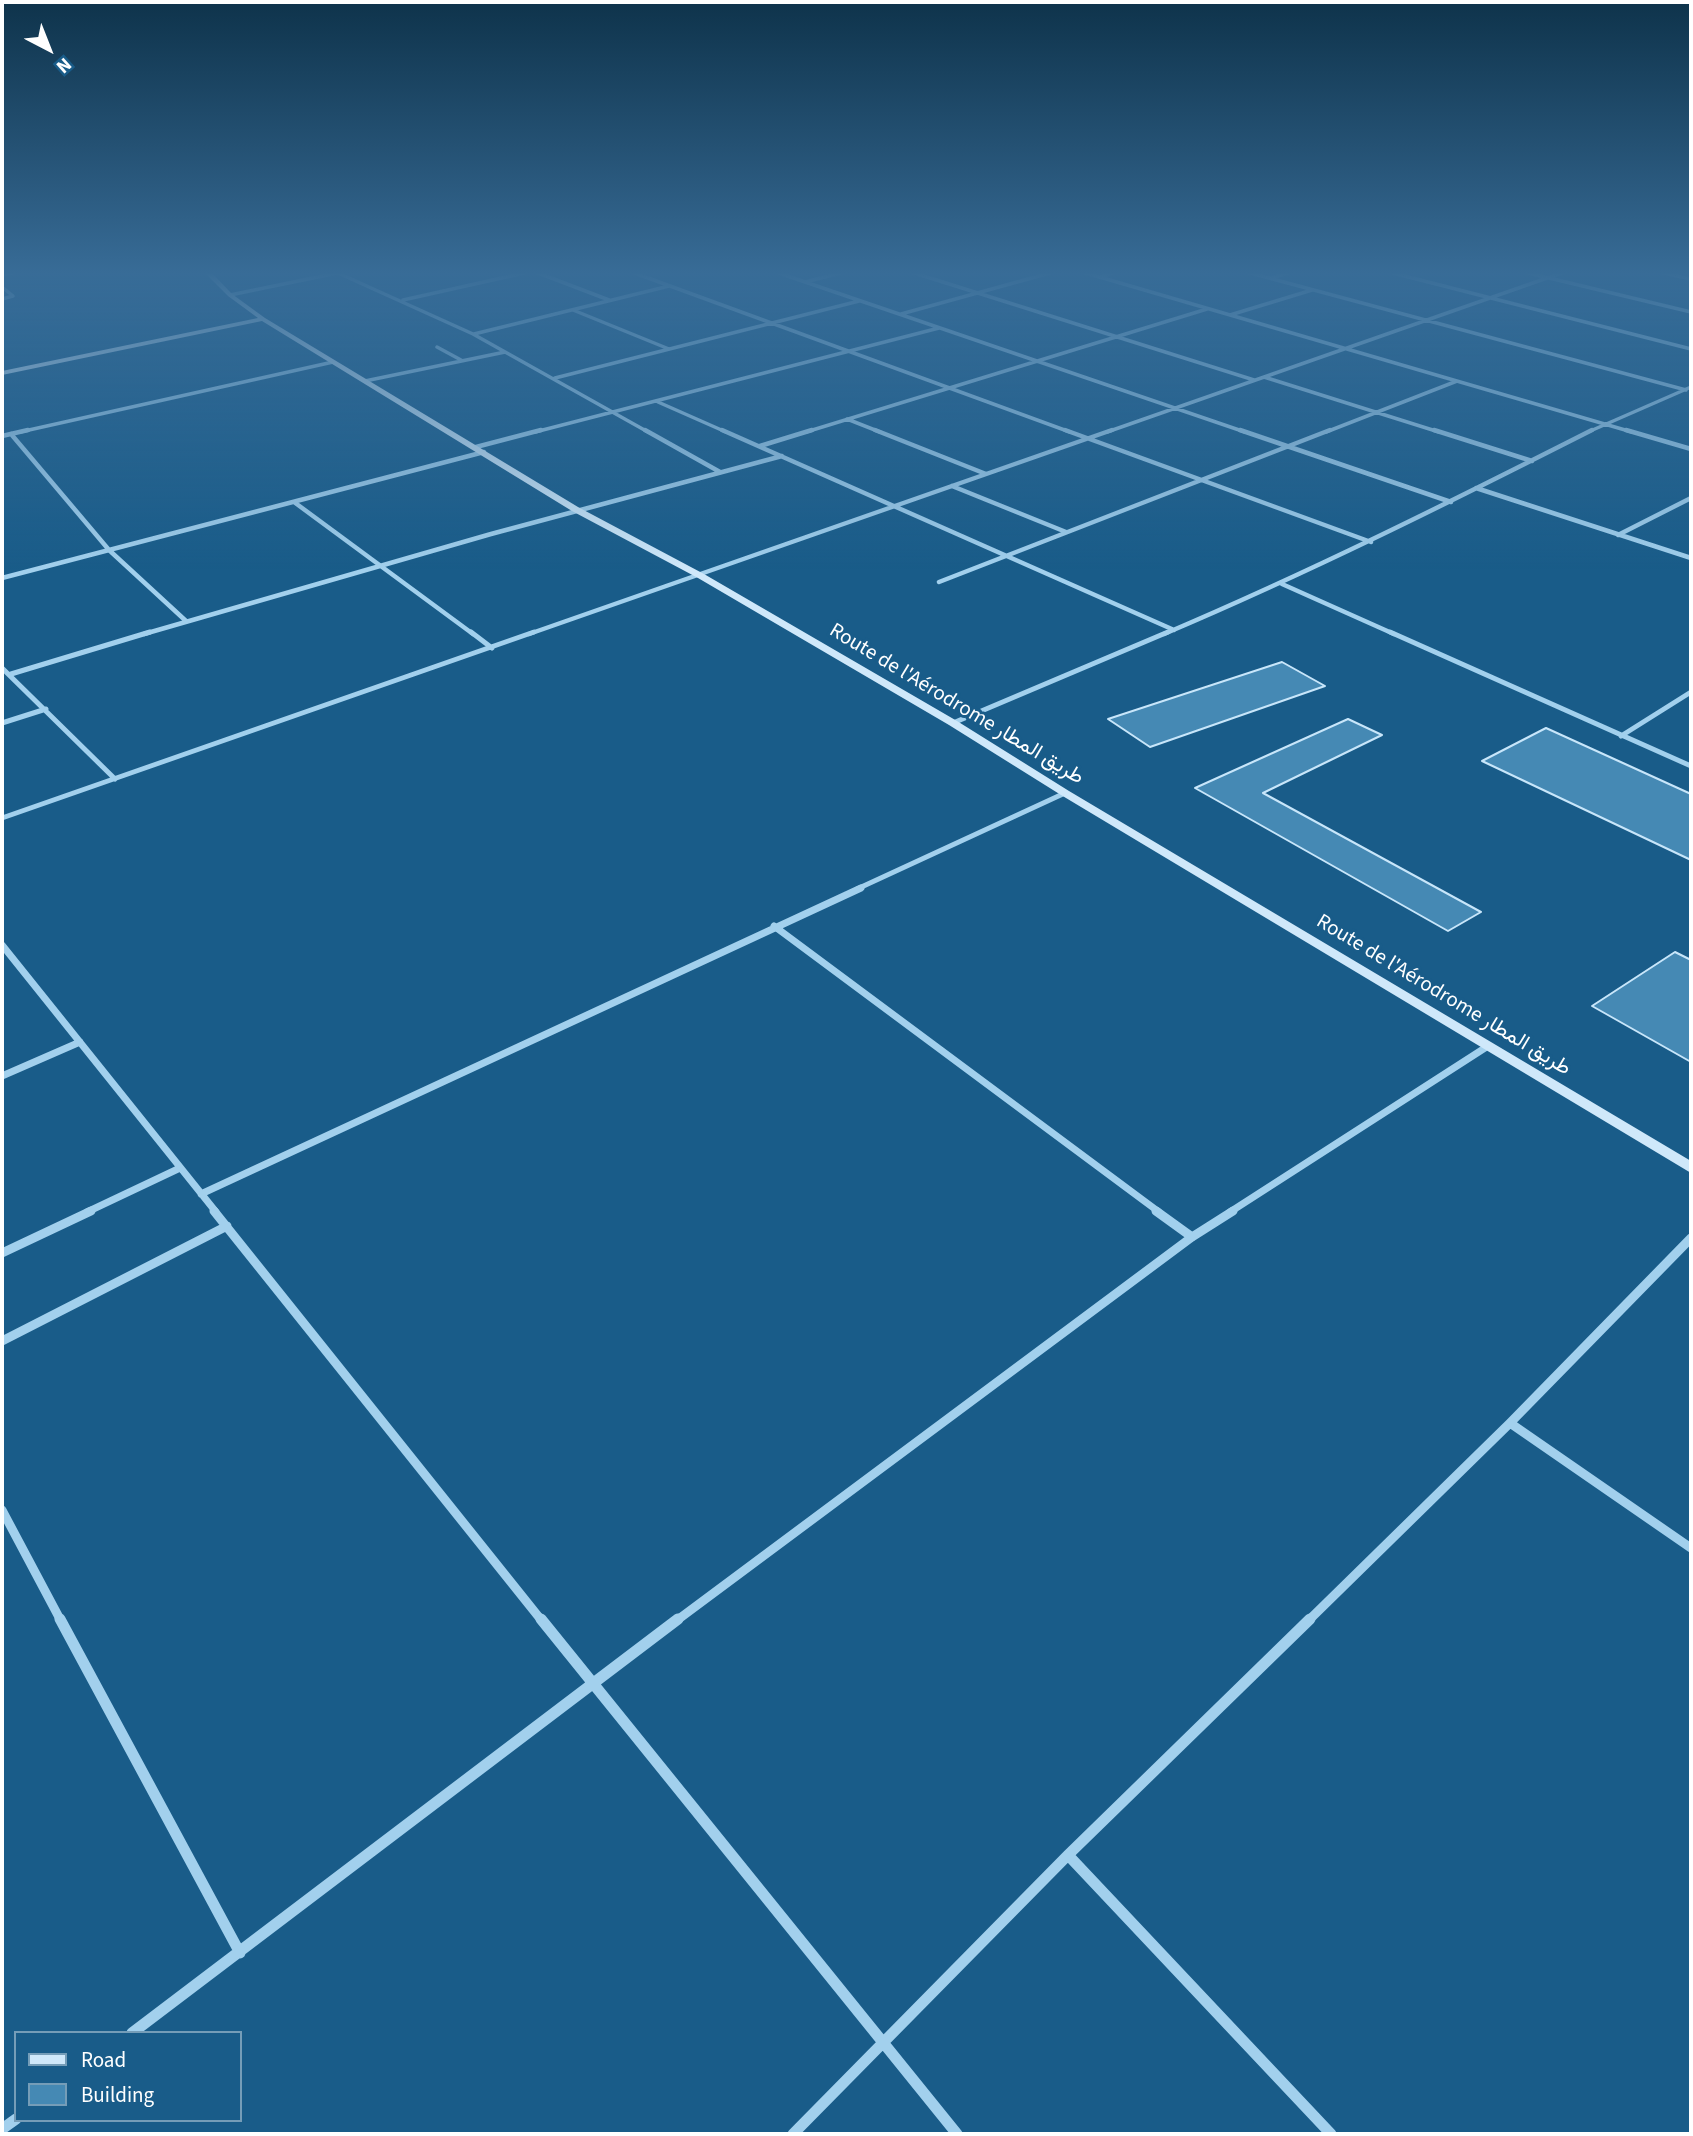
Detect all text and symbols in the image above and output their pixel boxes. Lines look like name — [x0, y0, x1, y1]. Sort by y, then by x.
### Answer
north arrow — [14, 14, 84, 84]
text: N — [50, 51, 77, 79]
street label: Route de l'Aérodrome طريق المطار — [824, 619, 1088, 791]
street label: Route de l'Aérodrome طريق المطار — [1311, 910, 1575, 1082]
legend — [14, 2031, 242, 2122]
text: Road — [81, 2045, 126, 2075]
text: Building — [81, 2080, 154, 2110]

